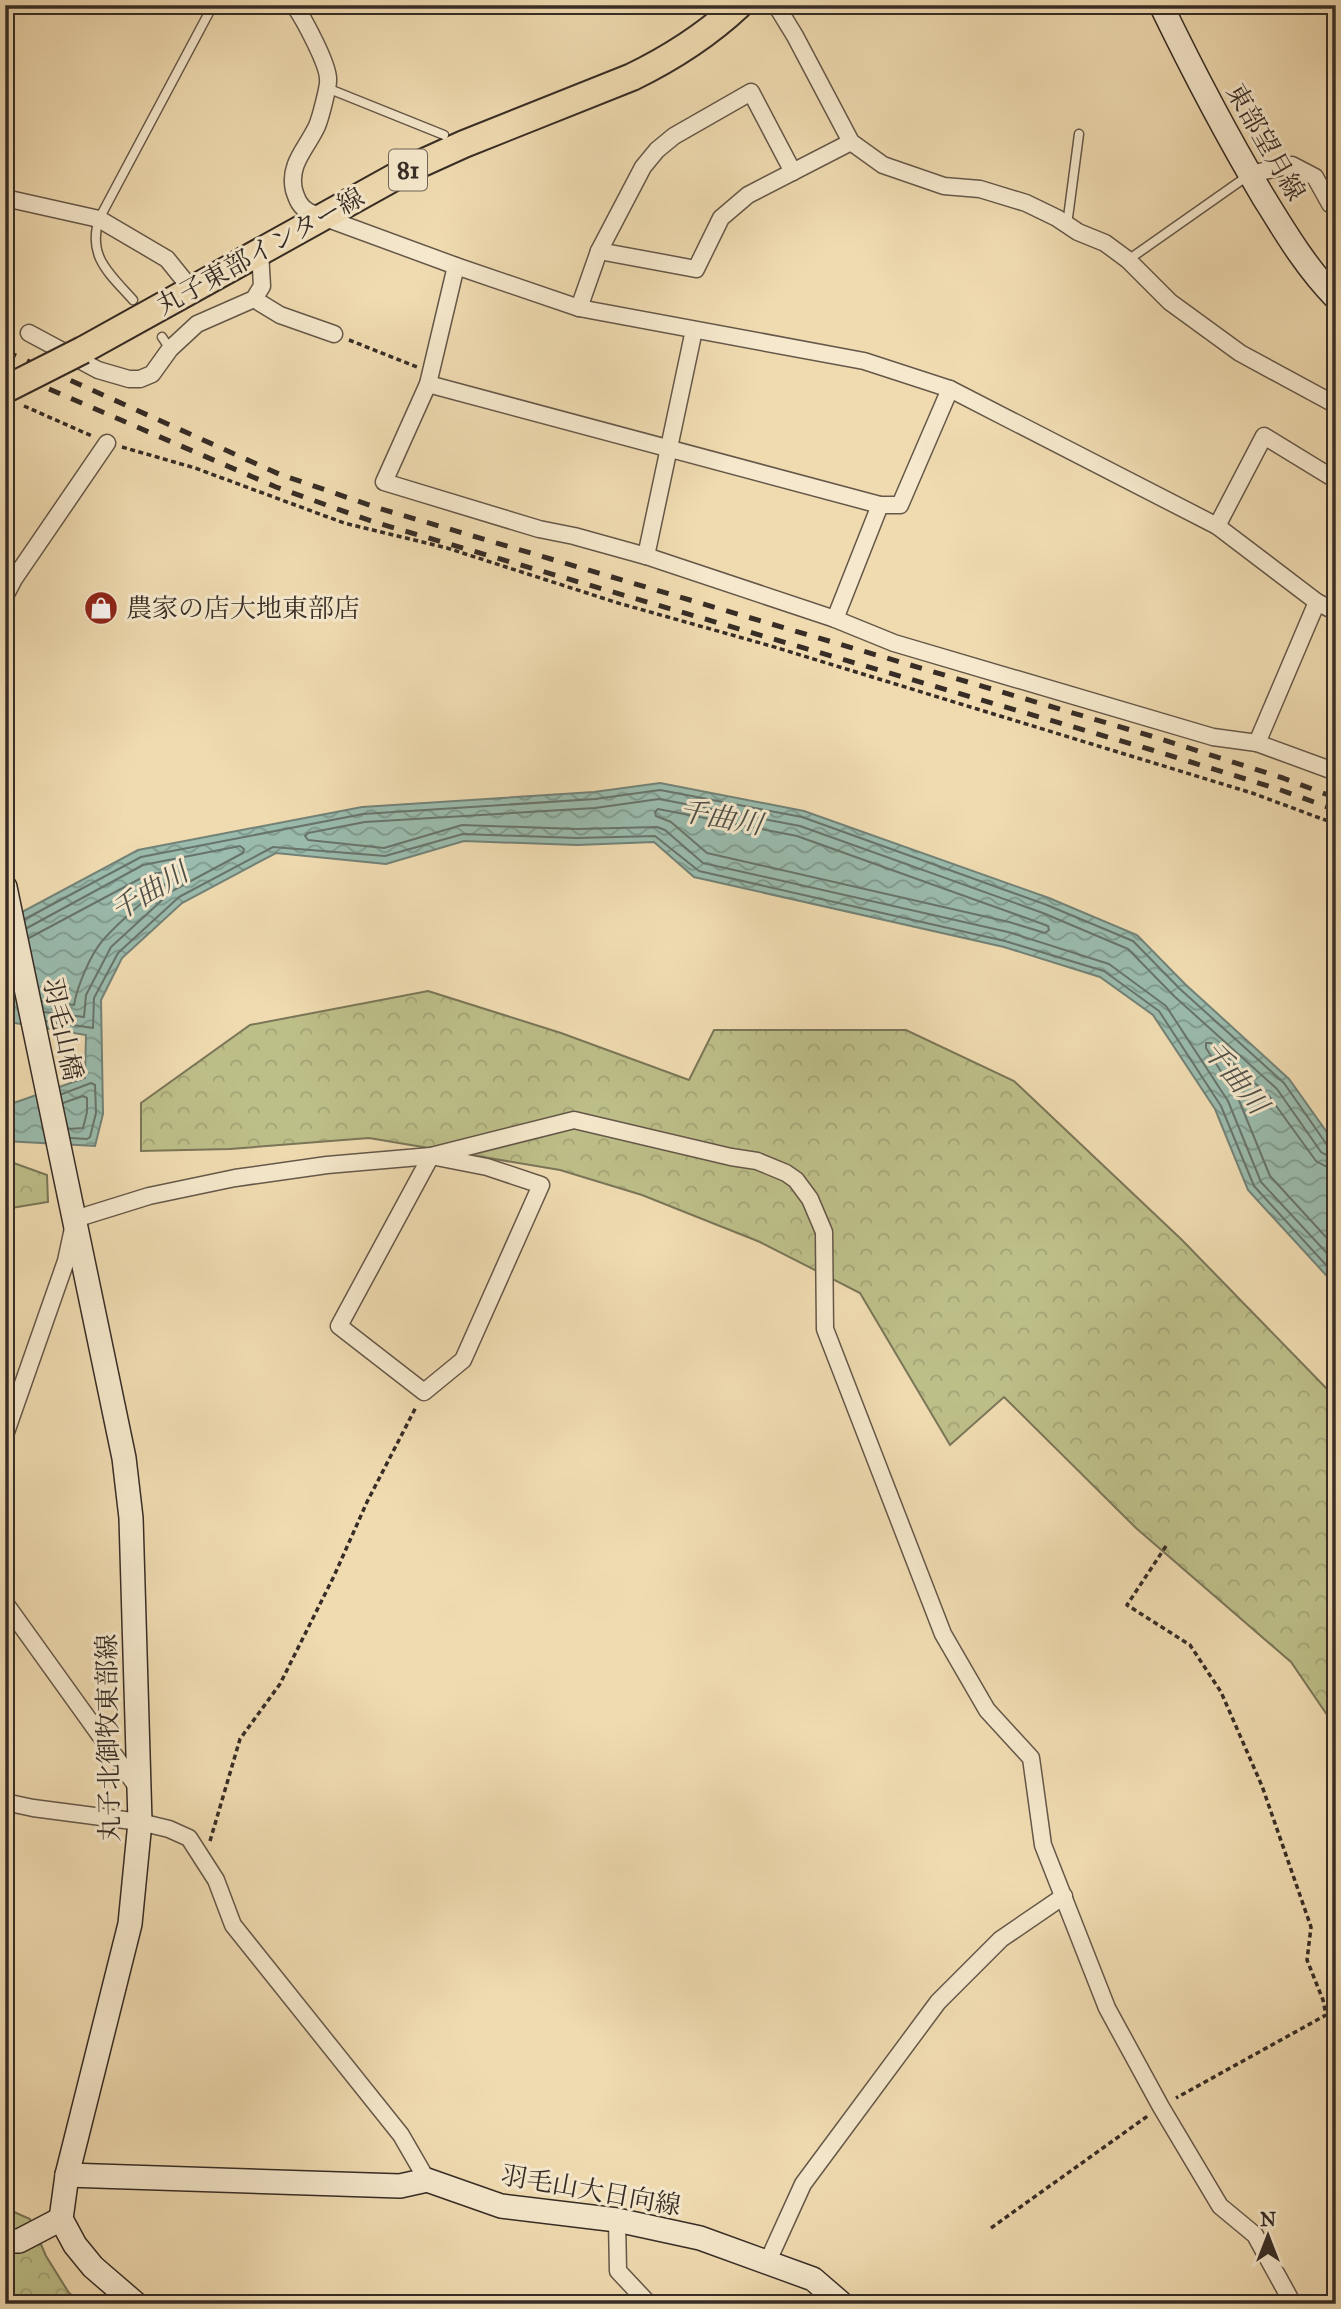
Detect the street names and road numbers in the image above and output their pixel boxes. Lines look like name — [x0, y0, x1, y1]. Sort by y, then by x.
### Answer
street label: 東部望月線 — [1220, 78, 1312, 206]
road number: 81 — [389, 150, 427, 190]
street label: 丸子東部インター線 — [150, 181, 370, 321]
street label: 羽毛山橋 — [37, 975, 89, 1083]
street label: 丸子北御牧東部線 — [90, 1634, 126, 1842]
street label: 羽毛山大日向線 — [499, 2158, 683, 2222]

